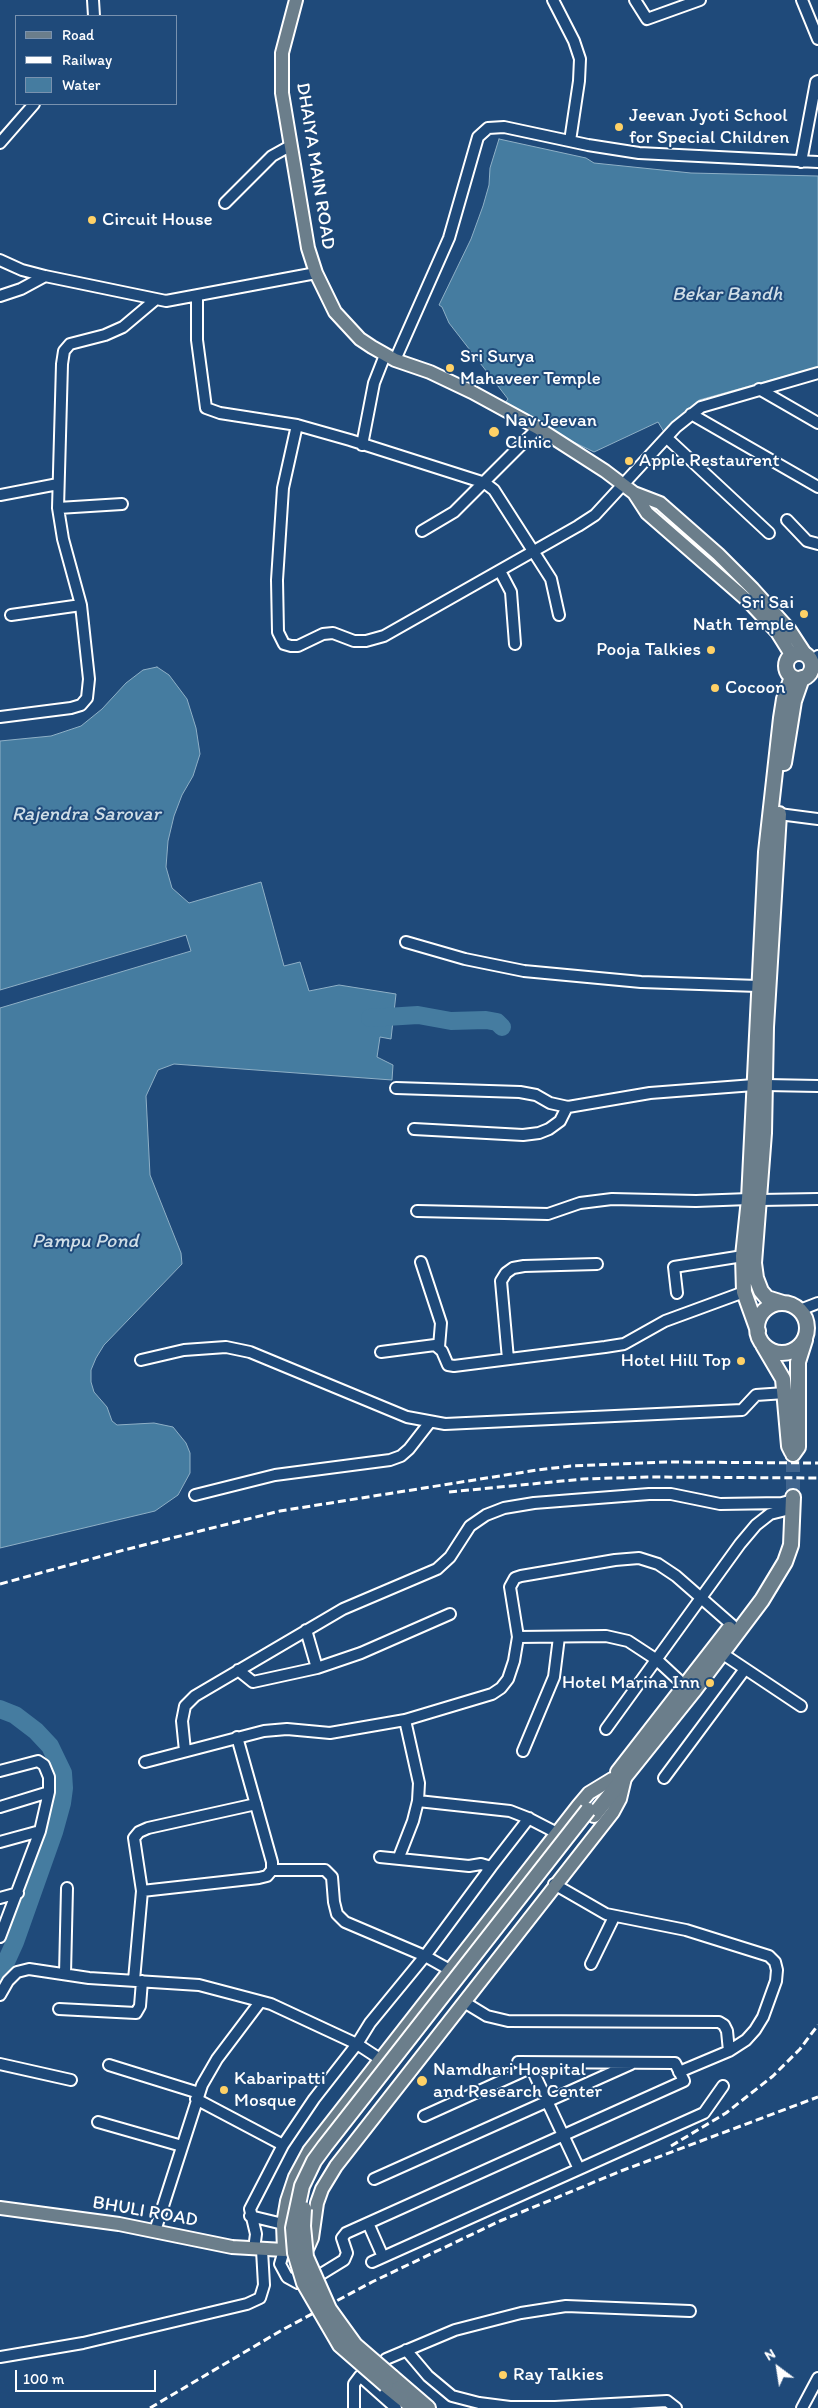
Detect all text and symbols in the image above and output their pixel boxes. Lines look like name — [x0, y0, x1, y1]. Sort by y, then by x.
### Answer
legend — [15, 15, 178, 105]
text: Road — [62, 26, 94, 44]
text: Railway — [62, 51, 112, 69]
text: Water — [62, 76, 100, 94]
street label: DHAIYA MAIN ROAD — [291, 81, 339, 251]
place label: Jeevan Jyoti School for Special Children — [629, 105, 789, 149]
marker: Jeevan Jyoti School for Special Children — [613, 121, 625, 133]
place label: Circuit House — [102, 209, 213, 231]
marker: Circuit House — [86, 214, 98, 226]
water label: Bekar Bandh — [672, 283, 782, 307]
place label: Sri Surya Mahaveer Temple — [460, 346, 601, 390]
marker: Sri Surya Mahaveer Temple — [444, 362, 456, 374]
place label: Nav Jeevan Clinic — [505, 410, 597, 454]
marker: Nav Jeevan Clinic — [487, 425, 501, 439]
place label: Apple Restaurent — [639, 450, 780, 472]
marker: Apple Restaurent — [623, 455, 635, 467]
place label: Sri Sai Nath Temple — [693, 592, 794, 636]
marker: Sri Sai Nath Temple — [798, 608, 810, 620]
place label: Pooja Talkies — [596, 639, 701, 661]
marker: Pooja Talkies — [705, 644, 717, 656]
place label: Cocoon — [725, 677, 785, 699]
marker: Cocoon — [709, 682, 721, 694]
water label: Rajendra Sarovar — [12, 803, 160, 827]
water label: Pampu Pond — [32, 1230, 138, 1254]
place label: Hotel Hill Top — [621, 1350, 731, 1372]
marker: Hotel Hill Top — [735, 1355, 747, 1367]
place label: Hotel Marina Inn — [562, 1672, 700, 1694]
marker: Hotel Marina Inn — [704, 1677, 716, 1689]
place label: Namdhari Hospital and Research Center — [433, 2059, 602, 2103]
place label: Kabaripatti Mosque — [234, 2068, 326, 2112]
marker: Namdhari Hospital and Research Center — [415, 2074, 429, 2088]
marker: Kabaripatti Mosque — [218, 2084, 230, 2096]
street label: BHULI ROAD — [91, 2192, 199, 2232]
north arrow — [753, 2343, 803, 2393]
text: N — [762, 2345, 778, 2364]
scale bar — [18, 2360, 159, 2392]
place label: Ray Talkies — [513, 2364, 604, 2386]
marker: Ray Talkies — [497, 2369, 509, 2381]
text: 100 m — [23, 2370, 64, 2388]

